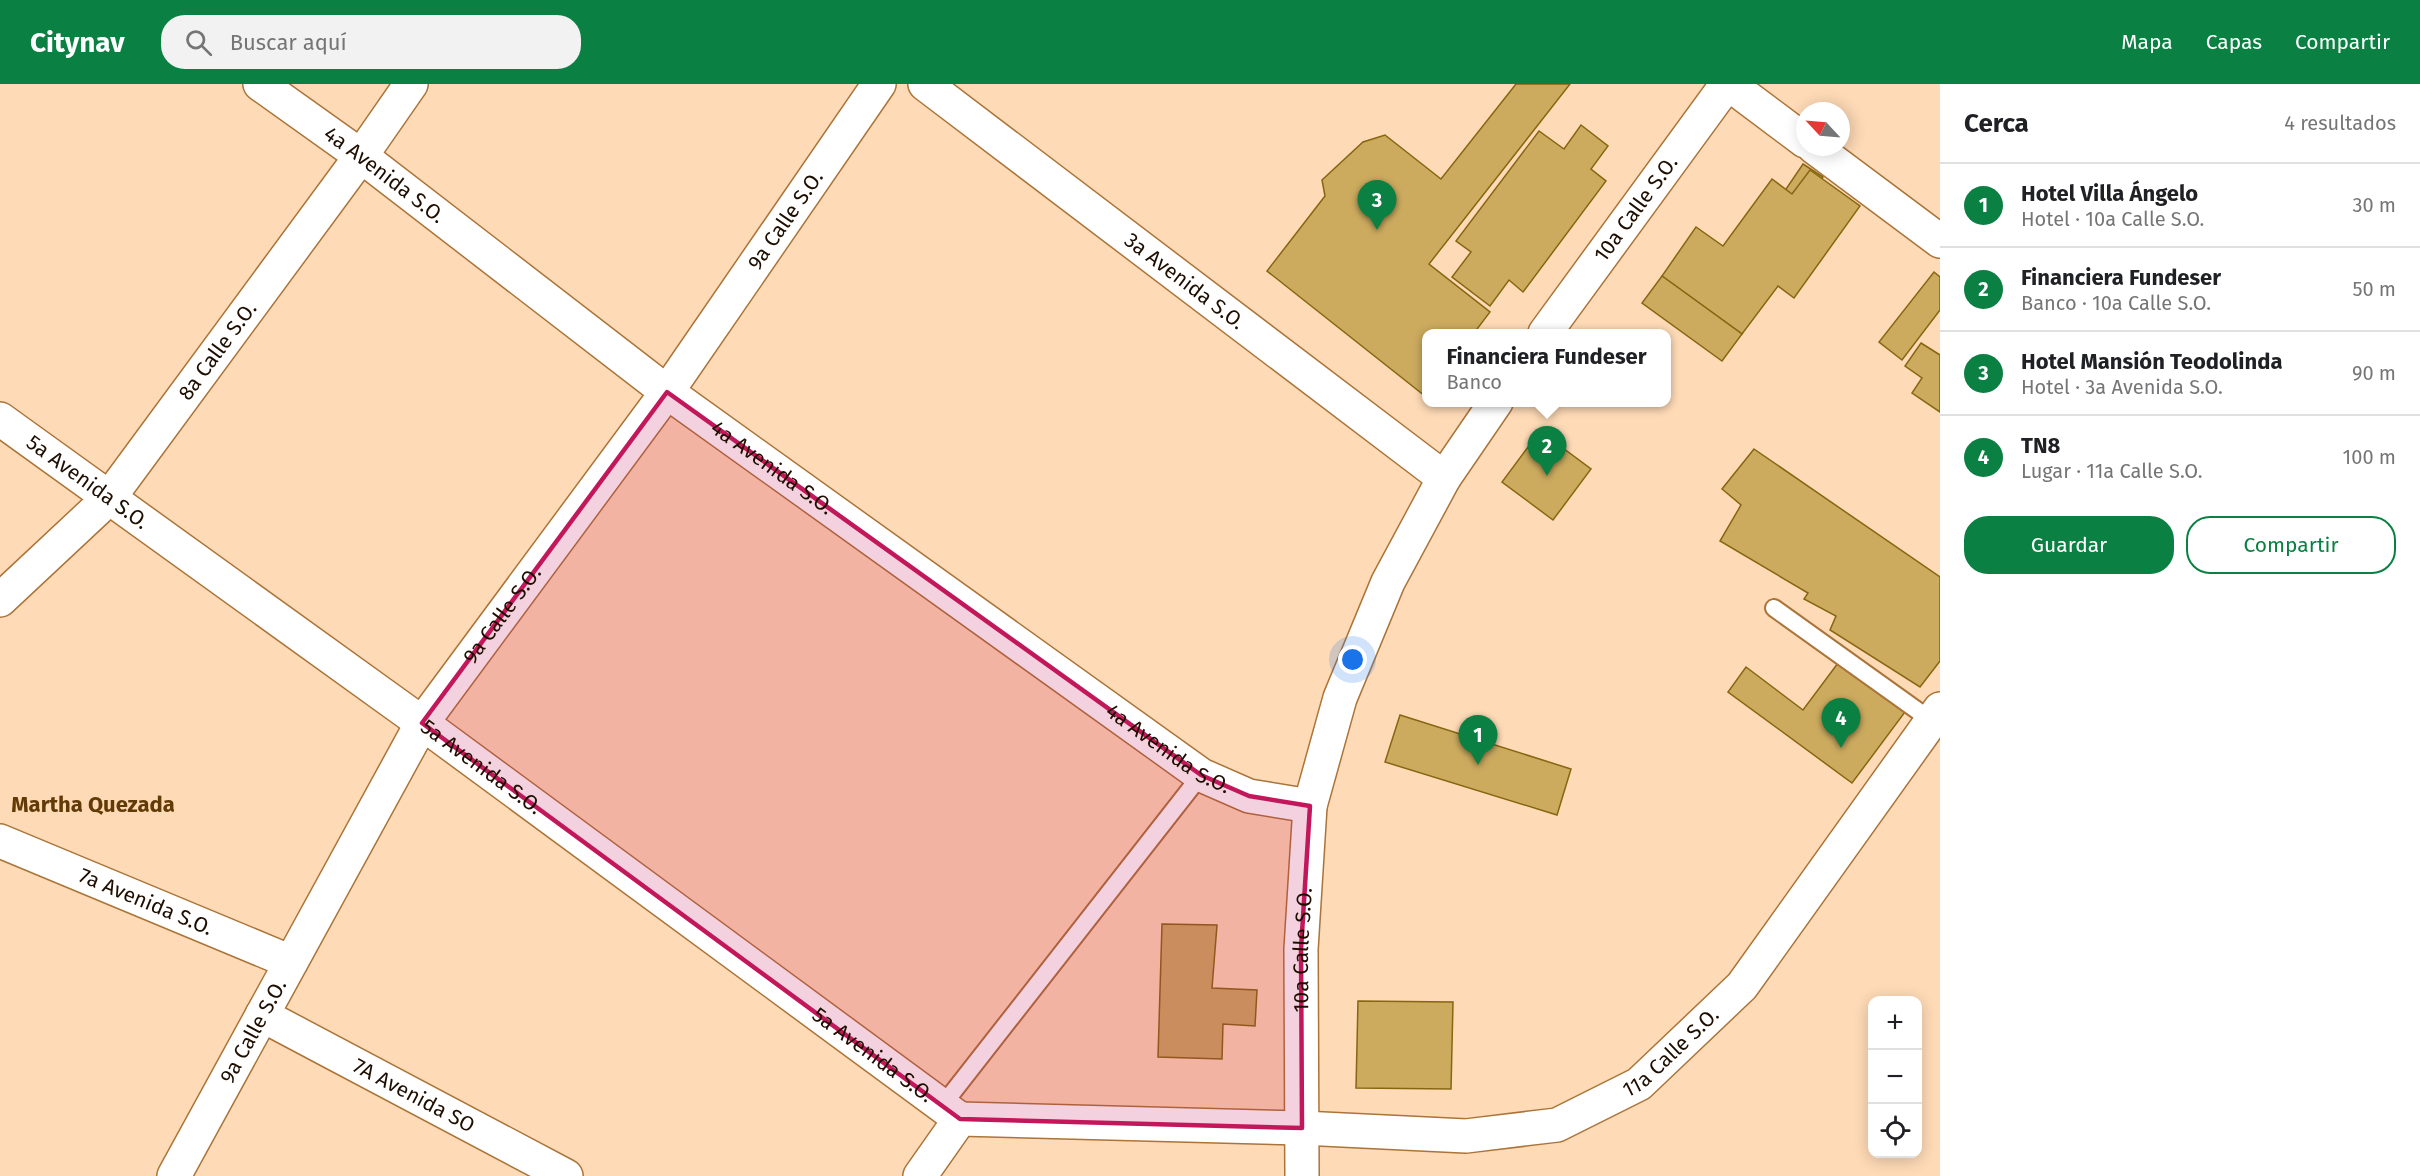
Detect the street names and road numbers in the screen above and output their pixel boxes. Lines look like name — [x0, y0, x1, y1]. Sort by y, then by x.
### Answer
street label: 4a Avenida S.O. — [319, 121, 450, 229]
street label: 10a Calle S.O. — [1588, 150, 1683, 267]
street label: 9a Calle S.O. — [742, 165, 829, 275]
street label: 3a Avenida S.O. — [1119, 227, 1250, 335]
street label: 8a Calle S.O. — [173, 297, 262, 405]
street label: 4a Avenida S.O. — [706, 415, 839, 520]
street label: 5a Avenida S.O. — [21, 429, 154, 535]
street label: 9a Calle S.O. — [457, 561, 547, 669]
street label: 4a Avenida S.O. — [1101, 698, 1235, 799]
street label: 5a Avenida S.O. — [416, 714, 547, 820]
street label: 7a Avenida S.O. — [75, 862, 217, 941]
street label: 10a Calle S.O. — [1288, 887, 1318, 1013]
street label: 9a Calle S.O. — [214, 975, 292, 1088]
street label: 5a Avenida S.O. — [807, 1002, 939, 1108]
street label: 11a Calle S.O. — [1618, 1002, 1724, 1103]
street label: 7A Avenida SO — [349, 1053, 479, 1138]

